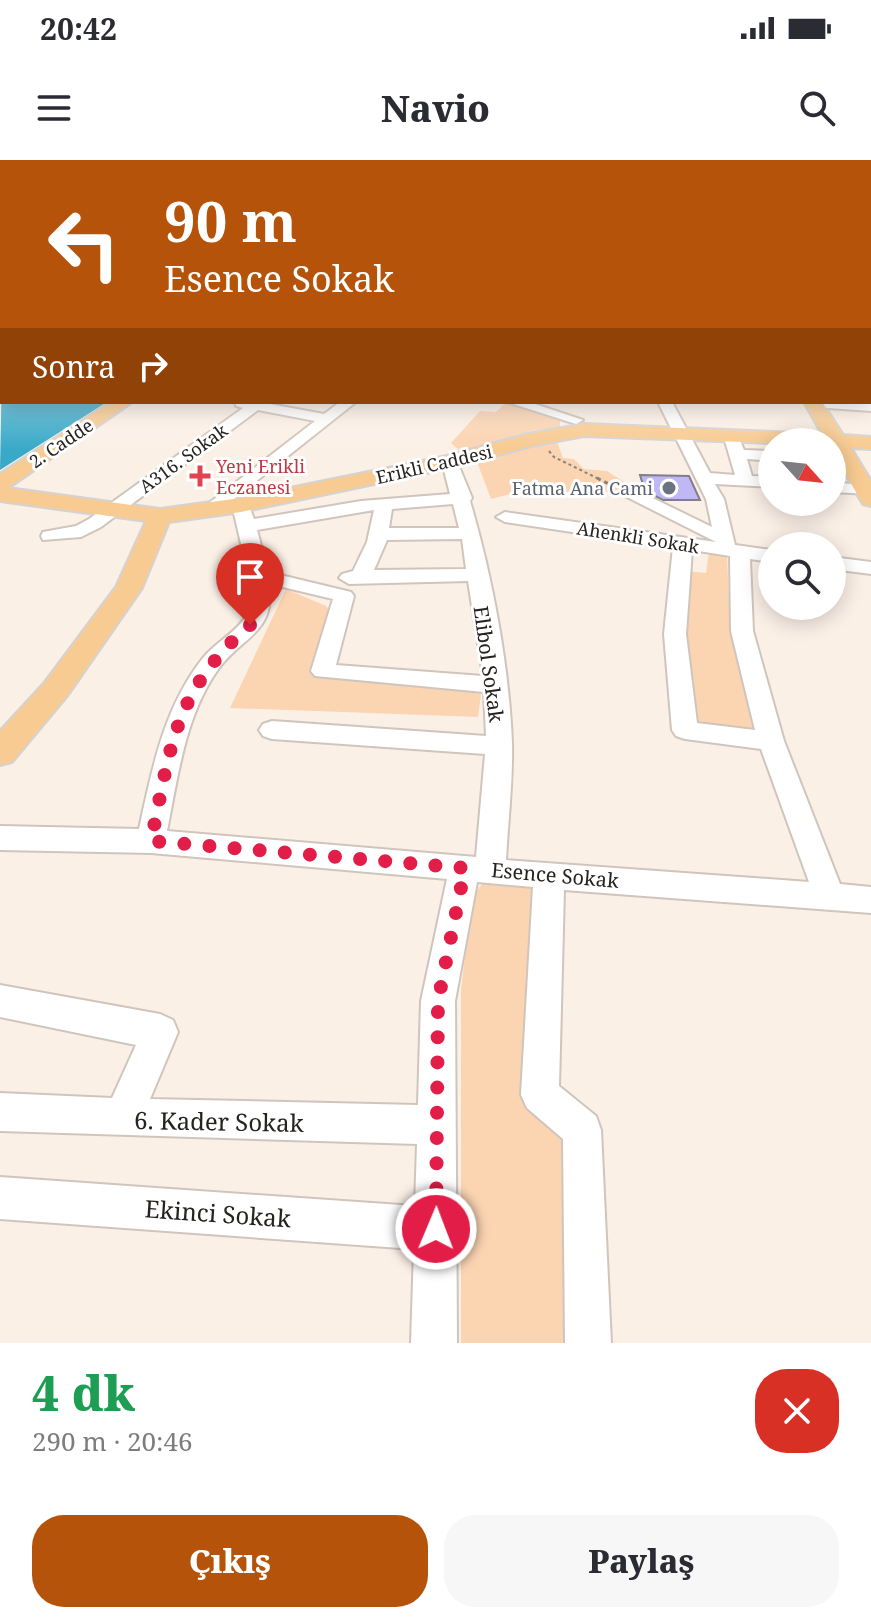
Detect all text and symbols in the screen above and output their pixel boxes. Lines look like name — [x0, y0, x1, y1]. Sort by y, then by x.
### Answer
text: 20:42 — [40, 8, 117, 49]
text: Navio — [381, 84, 490, 133]
icon: menu — [32, 86, 76, 130]
icon: search — [795, 86, 839, 130]
text: 90 m — [164, 182, 297, 258]
icon: left — [32, 192, 136, 296]
text: Esence Sokak — [164, 254, 394, 303]
icon: right — [131, 344, 175, 388]
text: Sonra — [32, 346, 115, 387]
street label: 2. Cadde — [24, 413, 98, 473]
street label: A316. Sokak — [134, 418, 232, 498]
north arrow — [758, 428, 846, 516]
map controls — [758, 428, 846, 620]
street label: Erikli Caddesi — [373, 439, 495, 489]
place label: Yeni Erikli Eczanesi — [215, 454, 305, 499]
marker: Yeni Erikli Eczanesi — [191, 467, 209, 485]
place label: Fatma Ana Cami — [512, 476, 653, 500]
marker: Fatma Ana Cami — [660, 479, 678, 497]
street label: Ahenkli Sokak — [575, 516, 701, 559]
button: search — [758, 532, 846, 620]
pin — [216, 543, 284, 625]
icon: arrive — [228, 555, 272, 599]
street label: Elibol Sokak — [467, 604, 511, 724]
street label: Esence Sokak — [490, 856, 620, 894]
street label: 6. Kader Sokak — [134, 1103, 305, 1139]
position arrow — [394, 1187, 478, 1271]
street label: Ekinci Sokak — [144, 1191, 293, 1235]
text: 4 dk — [32, 1360, 135, 1425]
button: close — [755, 1369, 839, 1453]
text: 290 m · 20:46 — [32, 1423, 193, 1459]
button: Çıkış — [32, 1515, 428, 1607]
button: Paylaş — [444, 1515, 839, 1607]

